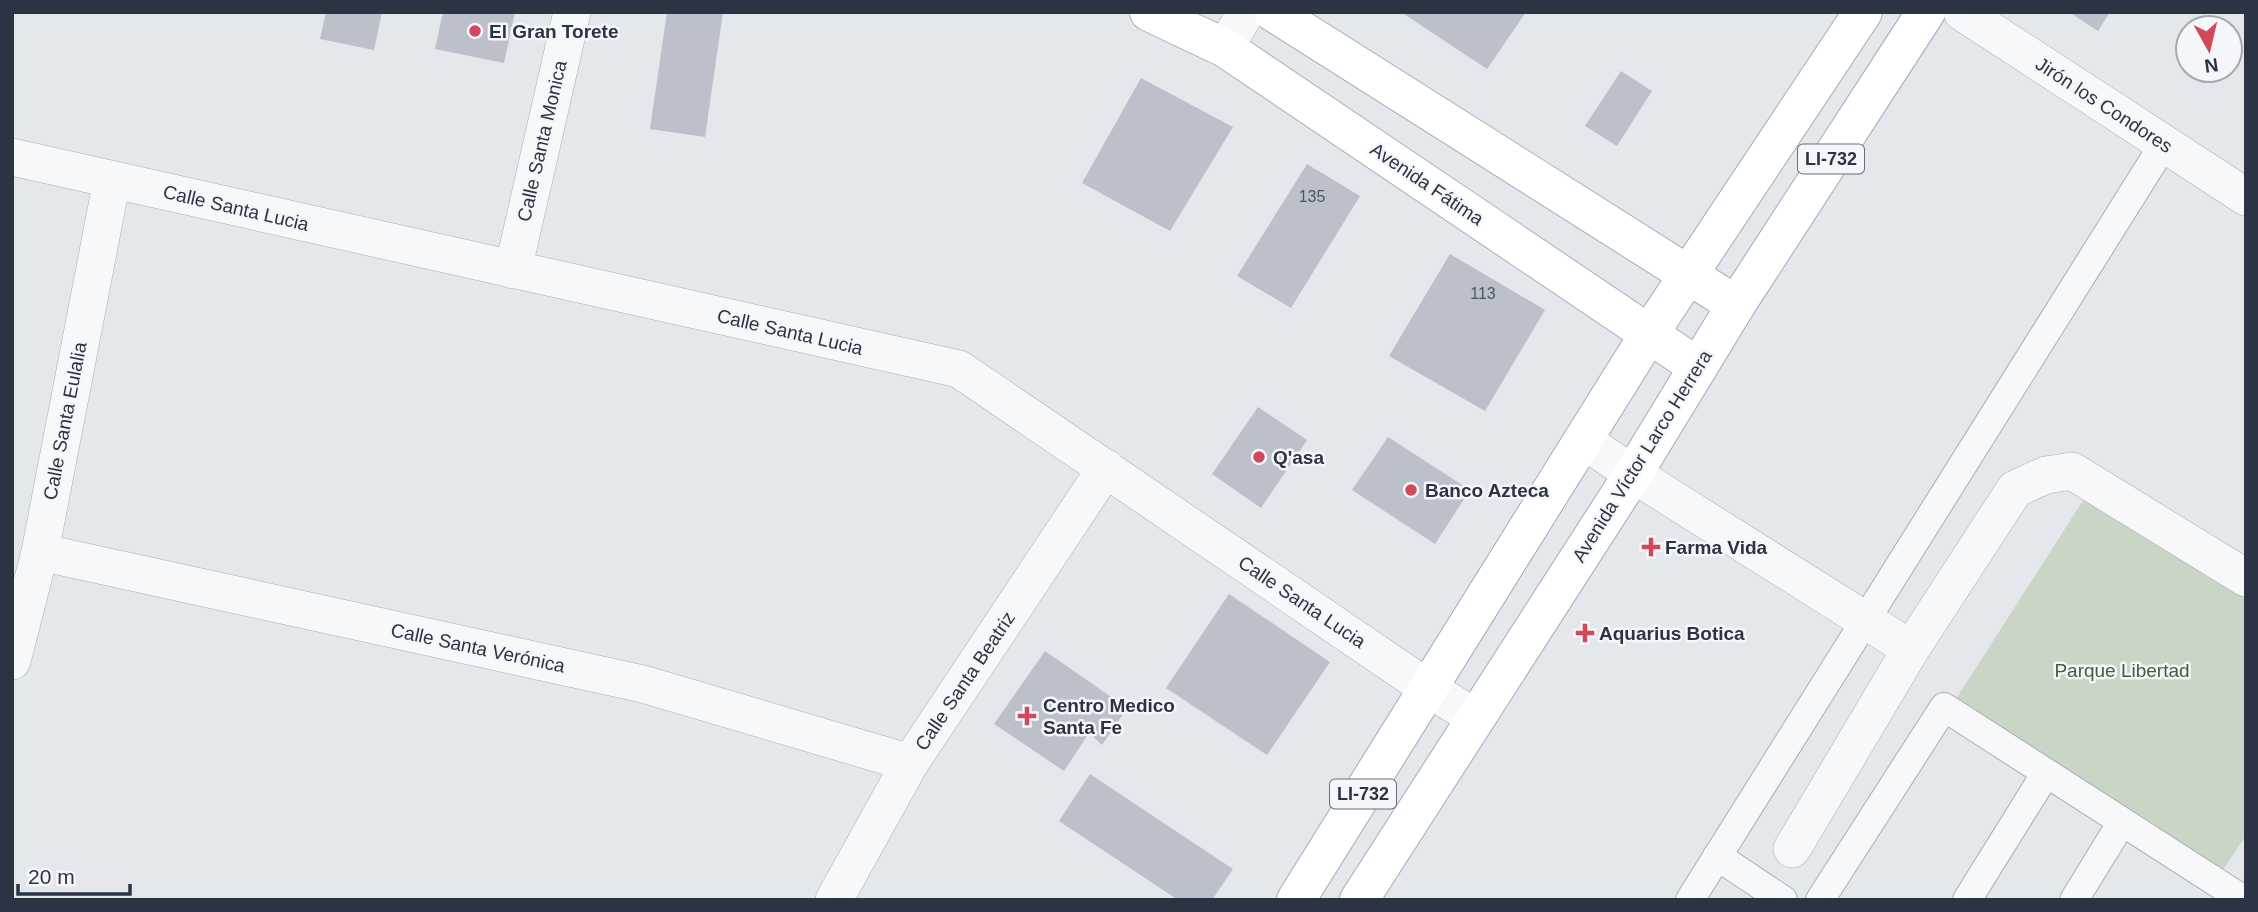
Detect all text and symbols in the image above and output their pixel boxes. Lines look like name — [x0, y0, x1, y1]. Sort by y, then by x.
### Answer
north arrow — [2174, 14, 2244, 84]
place label: El Gran Torete — [489, 21, 619, 42]
marker: El Gran Torete — [467, 23, 483, 39]
street label: Jirón los Condores — [2032, 53, 2176, 157]
text: N — [2203, 54, 2220, 77]
street label: Calle Santa Monica — [513, 58, 571, 224]
street label: Avenida Fátima — [1367, 138, 1488, 230]
road number: LI-732 — [1798, 144, 1864, 174]
street label: Calle Santa Lucia — [161, 181, 311, 235]
house number: 135 — [1299, 188, 1325, 205]
house number: 113 — [1470, 285, 1496, 302]
street label: Calle Santa Lucia — [715, 305, 865, 359]
street label: Calle Santa Eulalia — [39, 340, 91, 502]
street label: Avenida Víctor Larco Herrera — [1568, 346, 1716, 566]
place label: Q'asa — [1273, 447, 1324, 468]
marker: Q'asa — [1251, 449, 1267, 465]
place label: Banco Azteca — [1425, 480, 1549, 501]
marker: Banco Azteca — [1403, 482, 1419, 498]
place label: Farma Vida — [1665, 537, 1768, 558]
marker: Farma Vida — [1643, 539, 1659, 555]
street label: Calle Santa Lucia — [1234, 552, 1370, 653]
street label: Calle Santa Beatriz — [911, 608, 1019, 754]
street label: Calle Santa Verónica — [389, 619, 567, 677]
place label: Aquarius Botica — [1599, 623, 1745, 644]
marker: Aquarius Botica — [1577, 625, 1593, 641]
park label: Parque Libertad — [2054, 660, 2190, 681]
place label: Centro Medico Santa Fe — [1043, 695, 1175, 738]
marker: Centro Medico Santa Fe — [1017, 706, 1037, 726]
road number: LI-732 — [1330, 780, 1396, 808]
scale bar — [18, 852, 130, 896]
text: 20 m — [28, 865, 75, 888]

